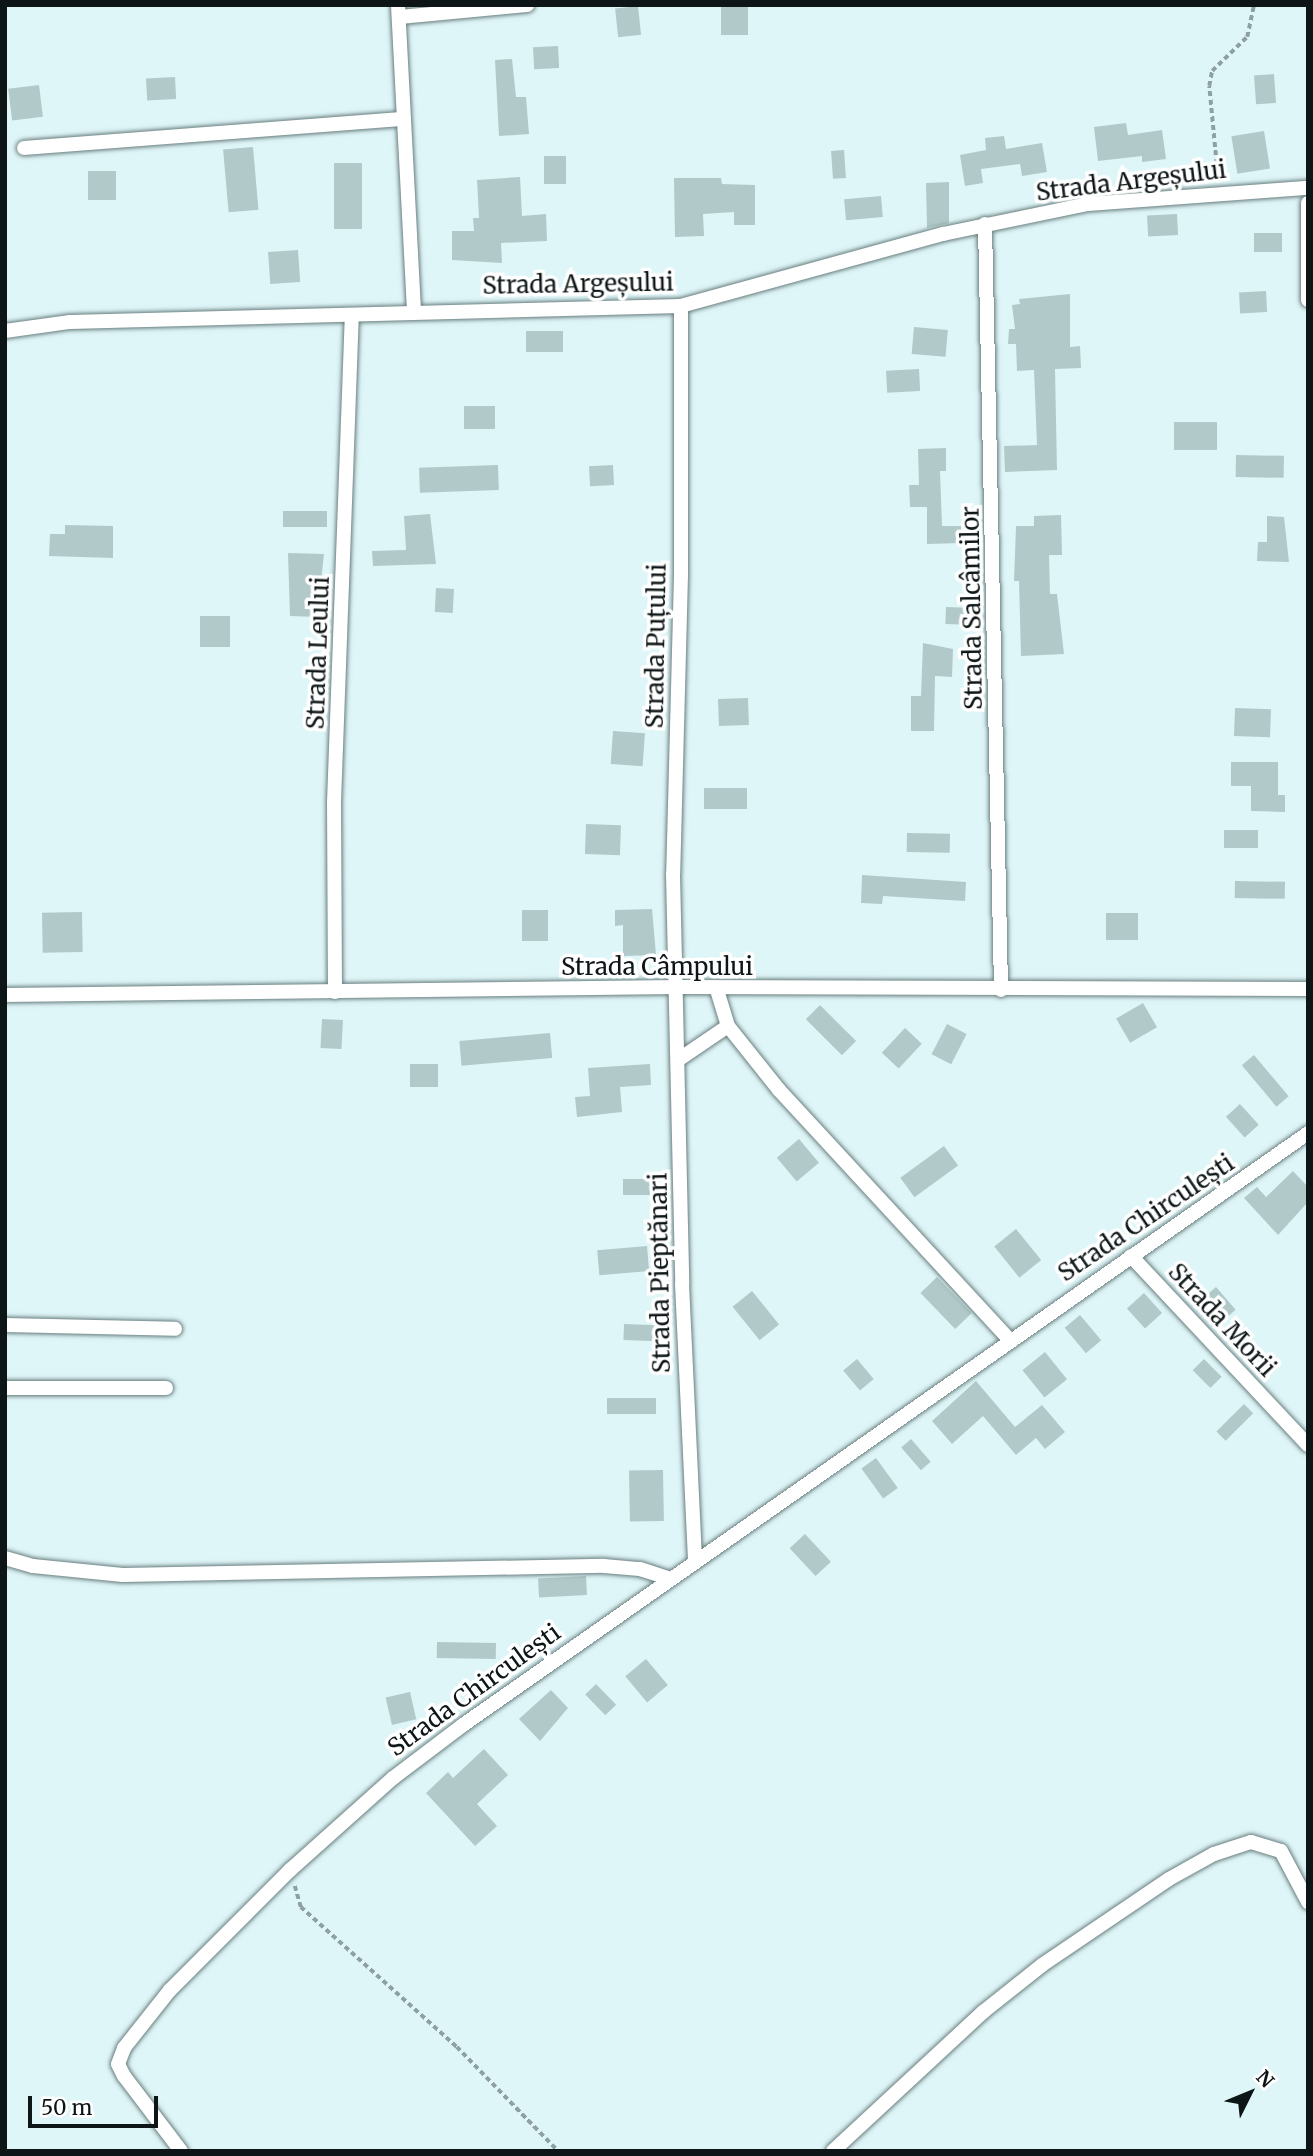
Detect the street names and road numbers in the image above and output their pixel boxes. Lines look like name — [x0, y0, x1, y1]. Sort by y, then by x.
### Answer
street label: Strada Argeșului — [1034, 155, 1228, 207]
street label: Strada Argeșului — [482, 268, 674, 300]
street label: Strada Salcâmilor — [956, 506, 988, 710]
street label: Strada Puțului — [640, 563, 672, 729]
street label: Strada Leului — [301, 576, 335, 730]
street label: Strada Câmpului — [561, 953, 753, 981]
street label: Strada Chirculești — [1053, 1148, 1239, 1288]
street label: Strada Pieptănari — [644, 1173, 676, 1373]
street label: Strada Morii — [1162, 1257, 1282, 1383]
street label: Strada Chirculești — [382, 1618, 566, 1762]

